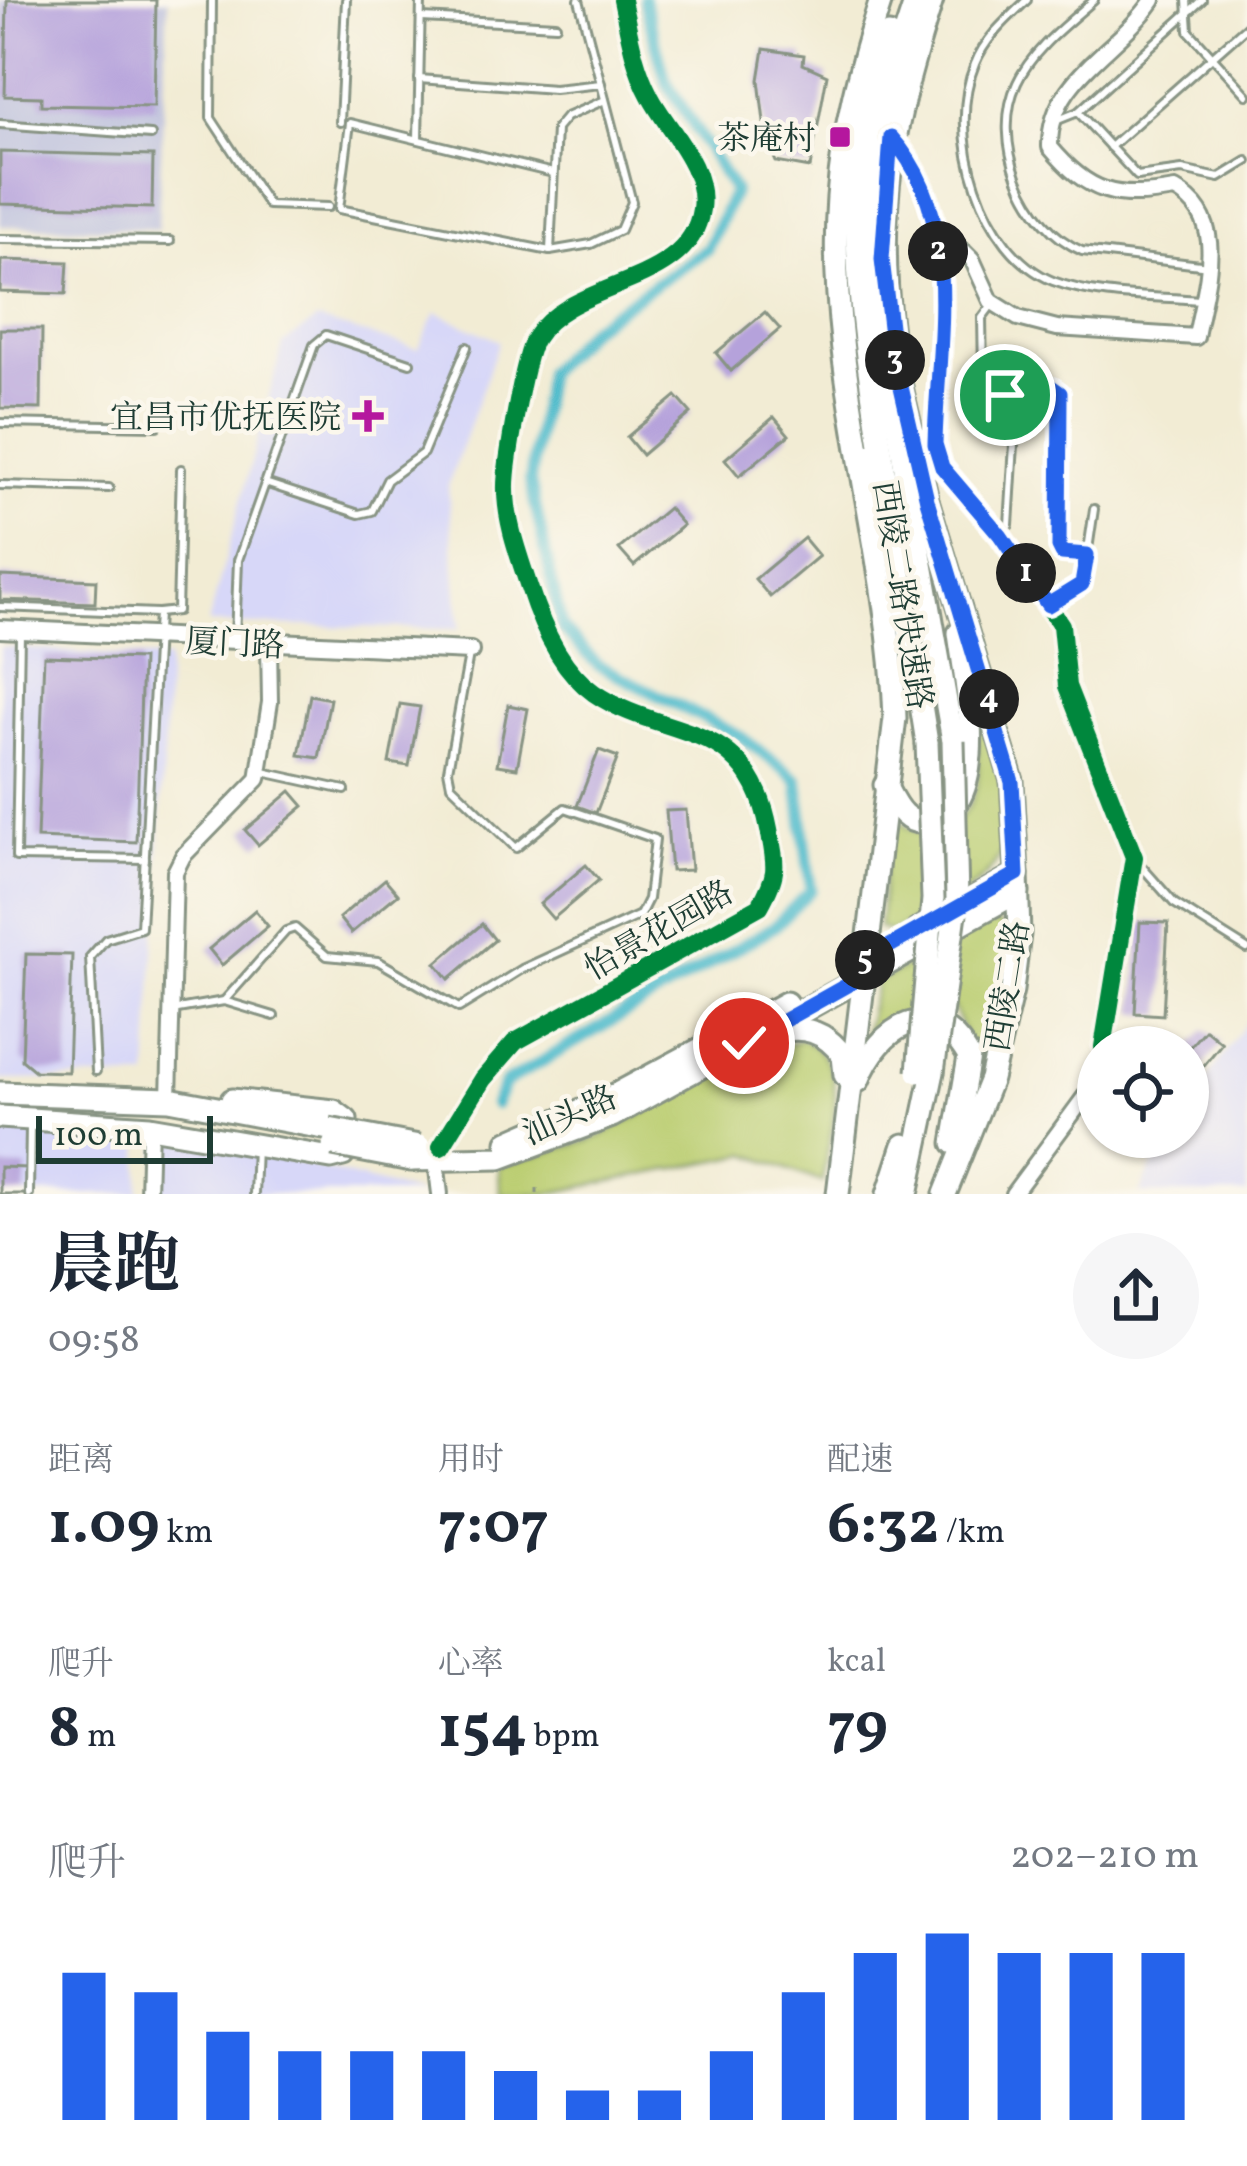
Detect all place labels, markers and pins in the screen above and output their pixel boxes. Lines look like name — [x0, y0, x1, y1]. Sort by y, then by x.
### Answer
place label: 茶庵村 — [717, 118, 816, 164]
marker: 茶庵村 — [827, 124, 853, 150]
pin: 2 — [908, 221, 968, 281]
pin: 3 — [865, 330, 925, 390]
pin — [954, 344, 1056, 446]
place label: 宜昌市优抚医院 — [110, 397, 341, 443]
marker: 宜昌市优抚医院 — [352, 400, 384, 432]
pin: 1 — [996, 543, 1056, 603]
pin: 4 — [959, 669, 1019, 729]
pin: 5 — [835, 930, 895, 990]
pin — [693, 992, 795, 1094]

